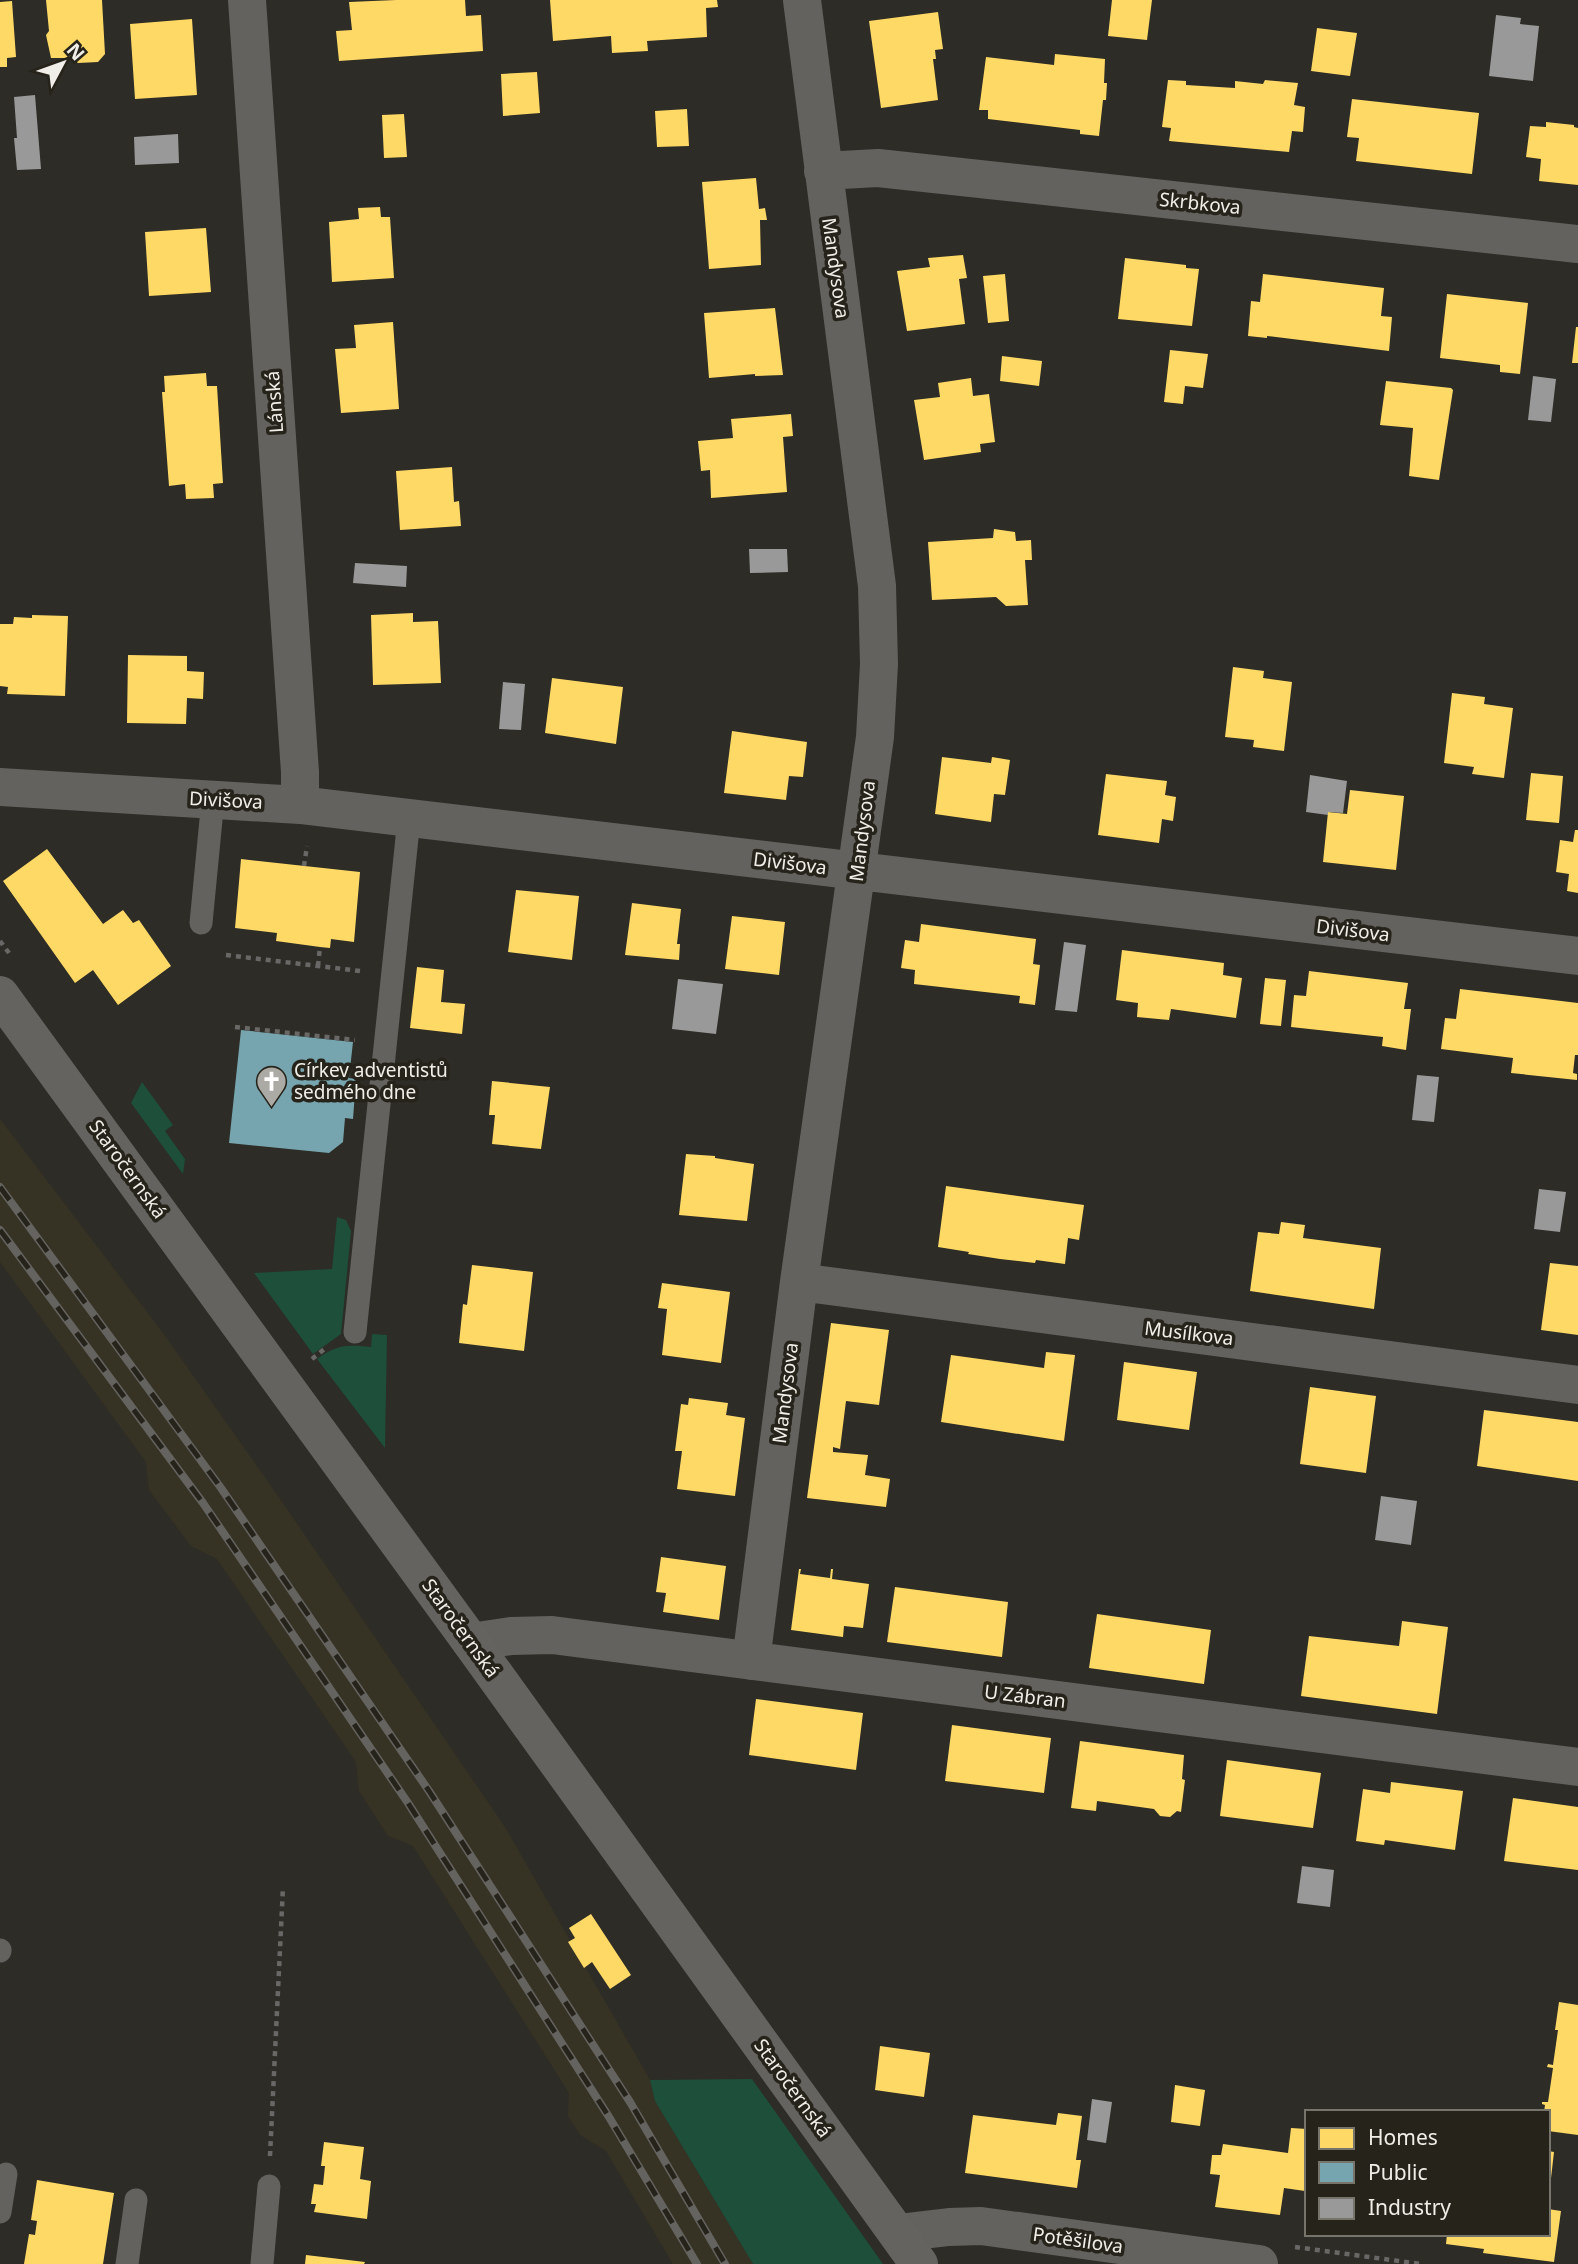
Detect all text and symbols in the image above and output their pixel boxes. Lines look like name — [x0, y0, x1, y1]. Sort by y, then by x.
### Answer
north arrow — [28, 28, 98, 98]
text: N — [61, 37, 91, 66]
street label: Skrbkova — [1158, 186, 1242, 220]
street label: Mandysova — [816, 216, 856, 320]
street label: Lánská — [259, 370, 289, 434]
street label: Mandysova — [843, 779, 881, 883]
street label: Divišova — [188, 785, 264, 815]
street label: Divišova — [752, 846, 828, 880]
street label: Divišova — [1315, 913, 1391, 947]
place label: Církev adventistů sedmého dne — [294, 1057, 448, 1105]
church icon: Církev adventistů sedmého dne — [254, 1064, 288, 1108]
street label: Staročernská — [83, 1114, 173, 1224]
street label: Musílkova — [1143, 1315, 1235, 1351]
street label: Mandysova — [766, 1341, 804, 1445]
street label: Staročernská — [416, 1573, 506, 1683]
street label: U Zábran — [983, 1678, 1067, 1714]
street label: Staročernská — [748, 2033, 838, 2143]
legend — [1305, 2110, 1550, 2236]
text: Homes — [1368, 2123, 1438, 2151]
text: Public — [1368, 2158, 1428, 2186]
text: Industry — [1368, 2193, 1451, 2221]
street label: Potěšilova — [1031, 2221, 1125, 2259]

